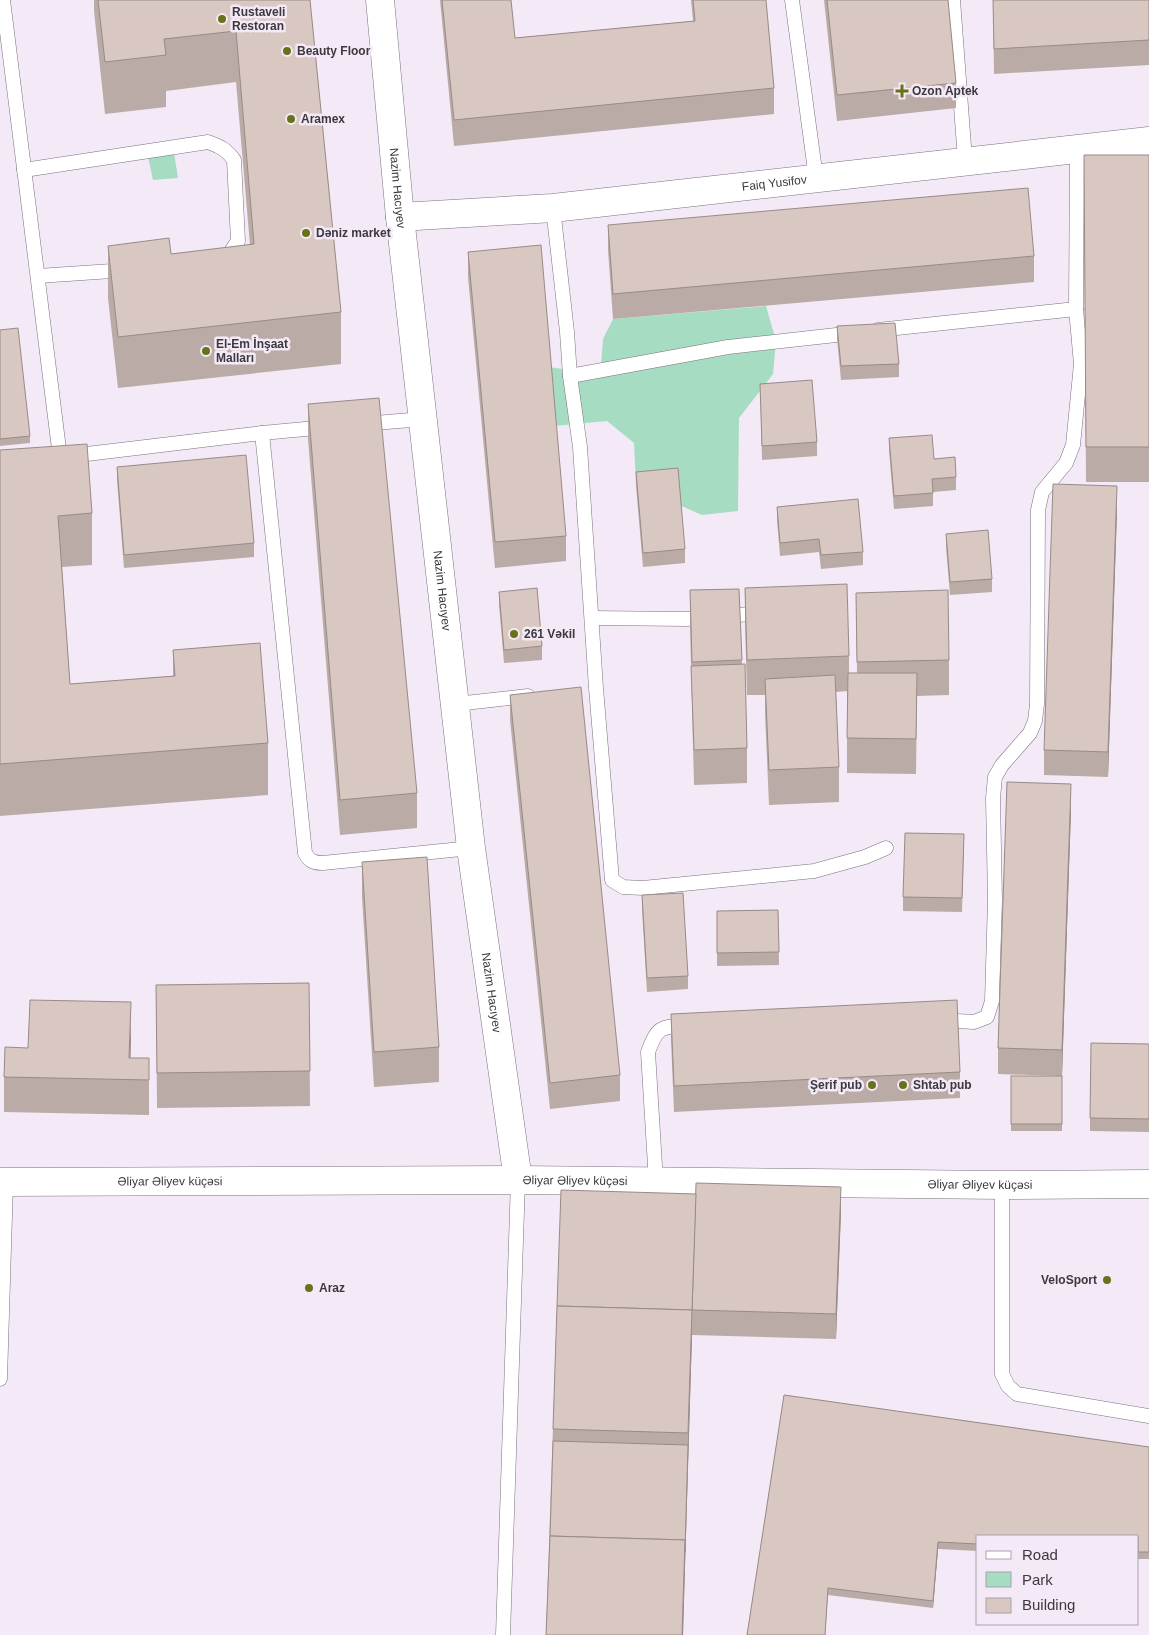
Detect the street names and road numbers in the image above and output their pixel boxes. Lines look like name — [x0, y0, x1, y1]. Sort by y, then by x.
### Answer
street label: Nazim Hacıyev — [387, 147, 408, 229]
street label: Faiq Yusifov — [741, 173, 808, 194]
street label: Nazim Hacıyev — [431, 550, 454, 632]
street label: Nazim Hacıyev — [479, 952, 504, 1034]
street label: Əliyar Əliyev küçəsi — [522, 1173, 627, 1188]
street label: Əliyar Əliyev küçəsi — [118, 1174, 222, 1189]
street label: Əliyar Əliyev küçəsi — [927, 1177, 1032, 1192]

